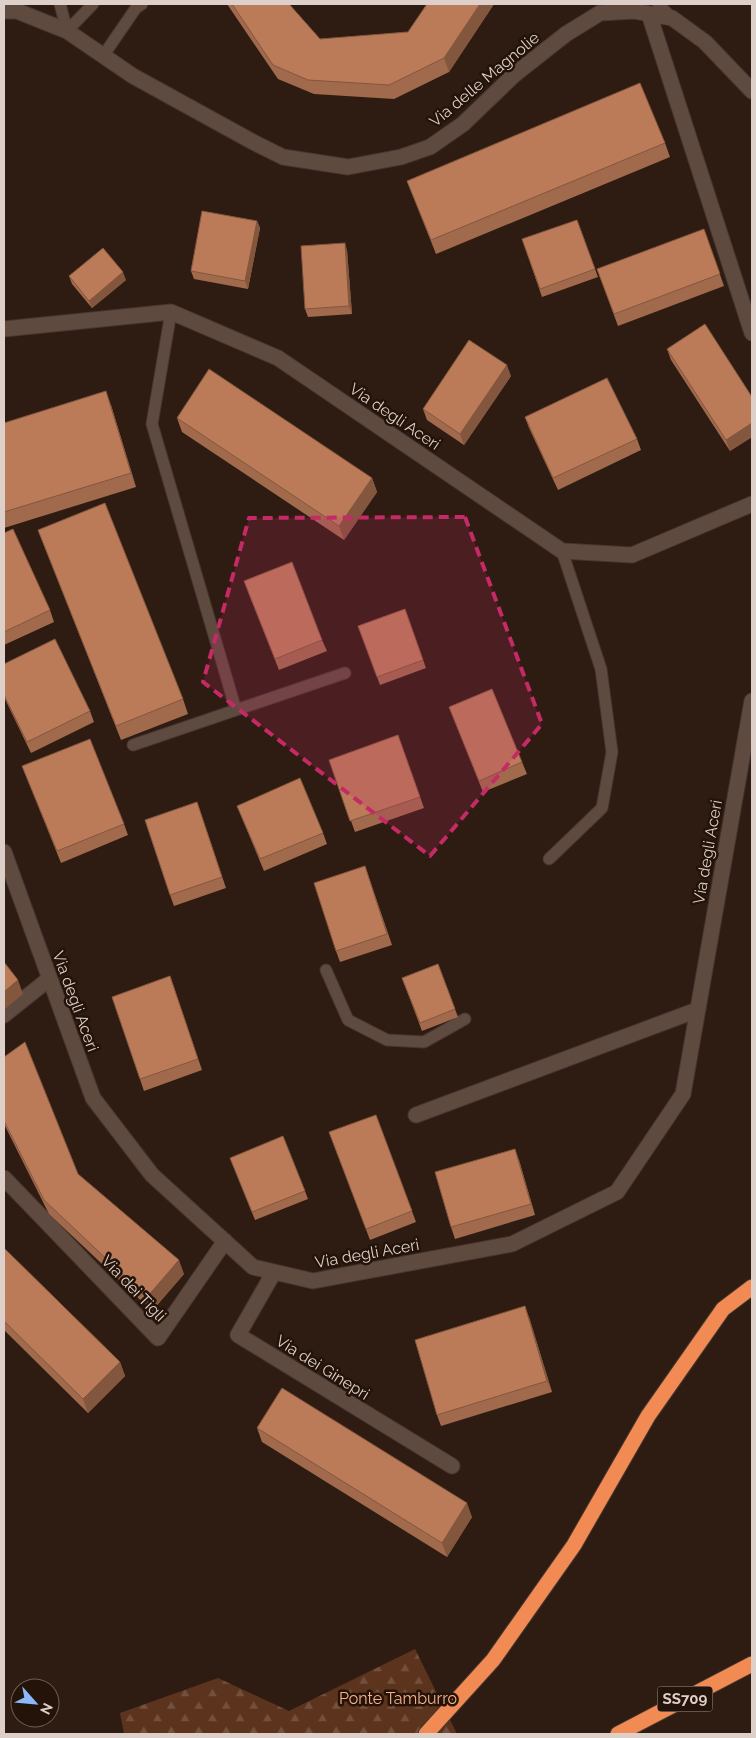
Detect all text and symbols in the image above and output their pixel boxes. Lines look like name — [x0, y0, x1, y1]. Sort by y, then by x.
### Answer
street label: Via delle Magnolie — [426, 28, 543, 131]
street label: Via degli Aceri — [346, 379, 444, 454]
street label: Via degli Aceri — [689, 798, 726, 906]
street label: Via degli Aceri — [49, 948, 103, 1054]
street label: Via degli Aceri — [313, 1235, 421, 1272]
street label: Via dei Tigli — [97, 1251, 170, 1325]
street label: Via dei Ginepri — [272, 1331, 373, 1404]
north arrow — [10, 1678, 60, 1728]
road number: SS709 — [658, 1686, 712, 1712]
park label: Ponte Tamburro — [339, 1689, 457, 1708]
text: N — [37, 1701, 56, 1717]

